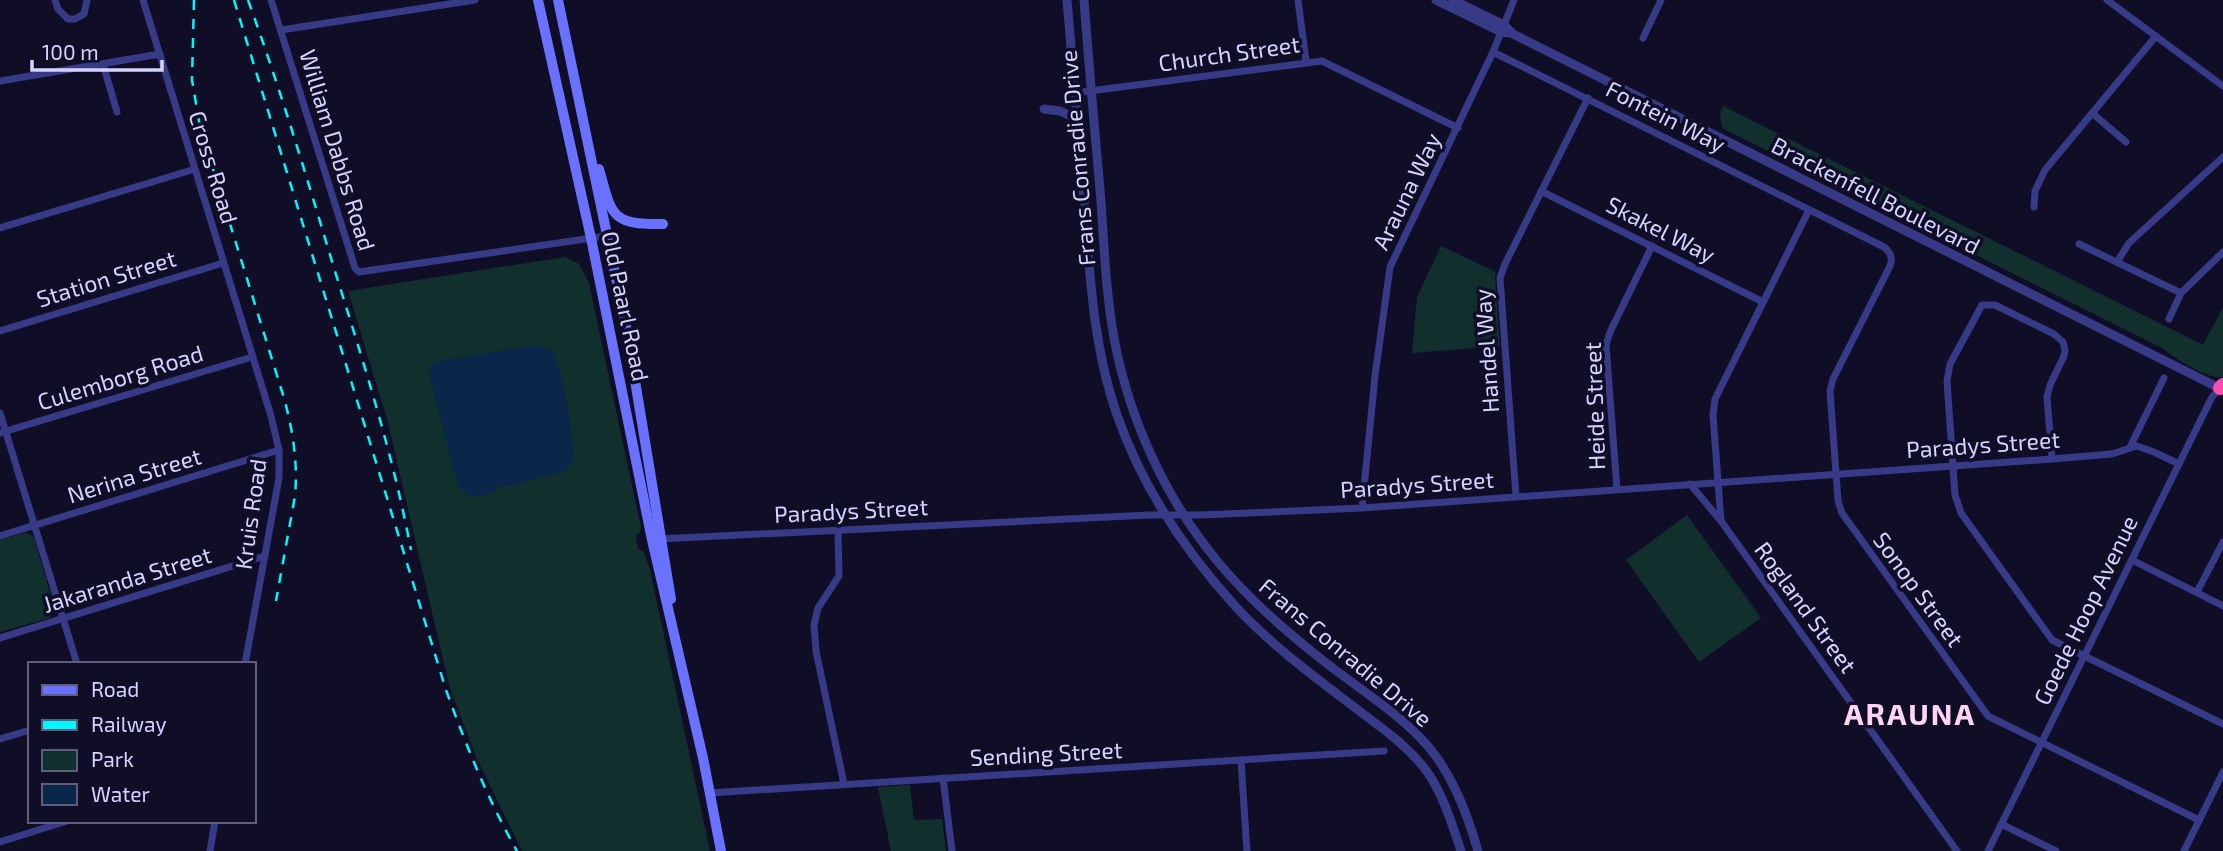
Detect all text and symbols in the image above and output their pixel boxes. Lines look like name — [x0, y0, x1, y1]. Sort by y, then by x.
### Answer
scale bar — [32, 28, 161, 72]
street label: Church Street — [1157, 29, 1302, 77]
text: 100 m — [42, 39, 99, 64]
street label: William Dabbs Road — [294, 46, 382, 254]
street label: Frans Conradie Drive — [1054, 49, 1100, 267]
street label: Fontein Way — [1602, 74, 1730, 158]
street label: Cross Road — [184, 107, 244, 227]
street label: Arauna Way — [1366, 128, 1446, 254]
street label: Brackenfell Boulevard — [1767, 130, 1985, 260]
street label: Skakel Way — [1602, 190, 1720, 268]
street label: Old Paarl Road — [596, 228, 656, 384]
street label: Station Street — [33, 243, 179, 312]
street label: Handel Way — [1468, 288, 1504, 414]
street label: Culemborg Road — [34, 338, 206, 416]
street label: Heide Street — [1578, 341, 1610, 470]
street label: Paradys Street — [1905, 425, 2061, 463]
street label: Nerina Street — [64, 441, 205, 509]
street label: Kruis Road — [228, 457, 272, 571]
street label: Paradys Street — [1339, 465, 1495, 503]
street label: Paradys Street — [773, 492, 929, 528]
street label: Goede Hoop Avenue — [2027, 511, 2143, 709]
street label: Sonop Street — [1868, 526, 1970, 652]
street label: Rogland Street — [1749, 536, 1863, 678]
street label: Jakaranda Street — [39, 540, 215, 618]
street label: Frans Conradie Drive — [1254, 572, 1438, 732]
legend — [28, 662, 256, 823]
text: Road — [91, 676, 139, 701]
district label: ARAUNA — [1844, 695, 1976, 731]
text: Railway — [91, 711, 167, 736]
street label: Sending Street — [969, 735, 1123, 771]
text: Park — [91, 746, 134, 771]
text: Water — [91, 781, 150, 806]

